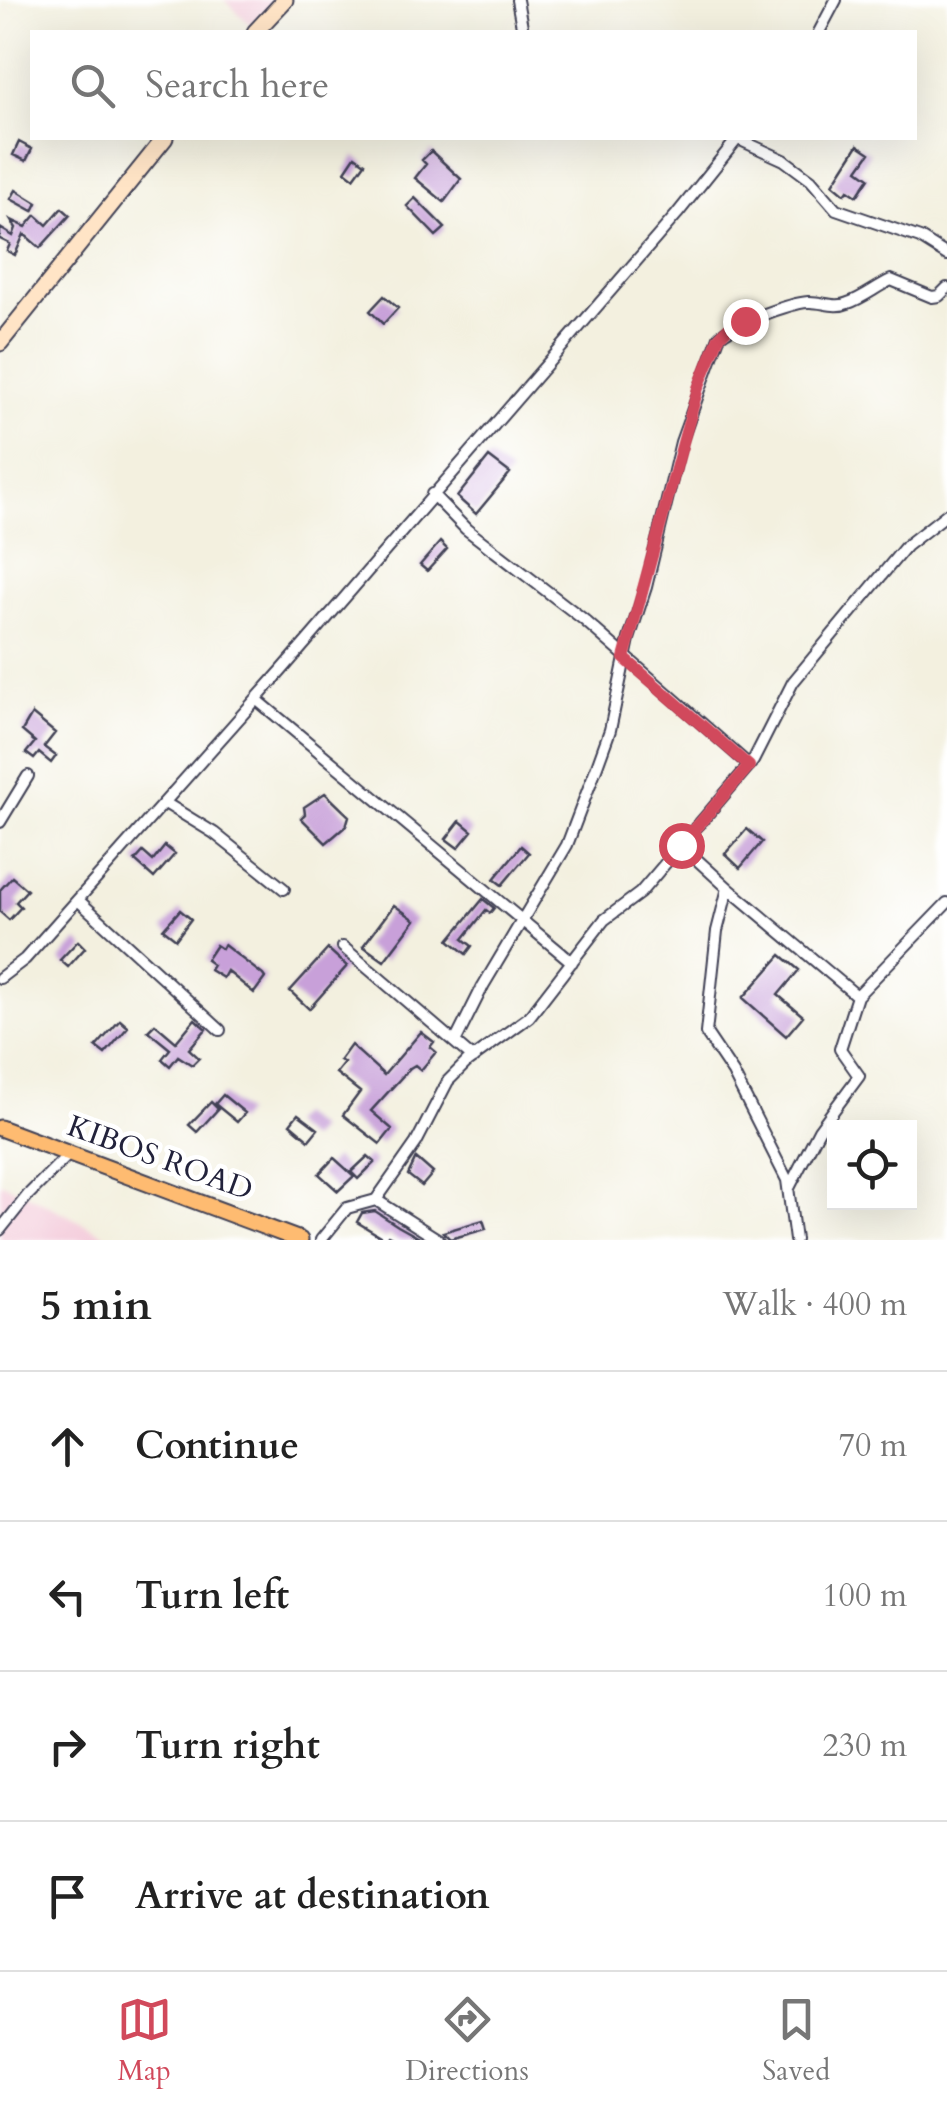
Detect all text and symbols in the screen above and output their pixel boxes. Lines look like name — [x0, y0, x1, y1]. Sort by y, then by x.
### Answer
search box — [30, 30, 917, 140]
icon: search — [65, 58, 120, 113]
text: Search here — [145, 59, 329, 111]
route end — [723, 299, 769, 345]
route start — [659, 823, 705, 869]
street label: KIBOS ROAD — [62, 1105, 258, 1211]
map controls — [827, 1120, 917, 1210]
button: locate — [827, 1120, 917, 1210]
text: 5 min — [40, 1277, 152, 1334]
text: Walk · 400 m — [722, 1283, 907, 1327]
icon: ahead — [40, 1419, 95, 1474]
text: Continue — [135, 1420, 299, 1472]
text: 70 m — [839, 1424, 907, 1468]
icon: left — [40, 1569, 95, 1624]
text: Turn left — [135, 1570, 289, 1622]
text: 100 m — [822, 1574, 907, 1618]
icon: right — [40, 1719, 95, 1774]
text: Turn right — [135, 1720, 320, 1772]
text: 230 m — [822, 1724, 907, 1768]
icon: arrive — [40, 1869, 95, 1924]
text: Arrive at destination — [135, 1870, 490, 1922]
tab: Map — [117, 1992, 172, 2090]
tab: Directions — [405, 1992, 529, 2090]
tab: Saved — [762, 1992, 830, 2090]

